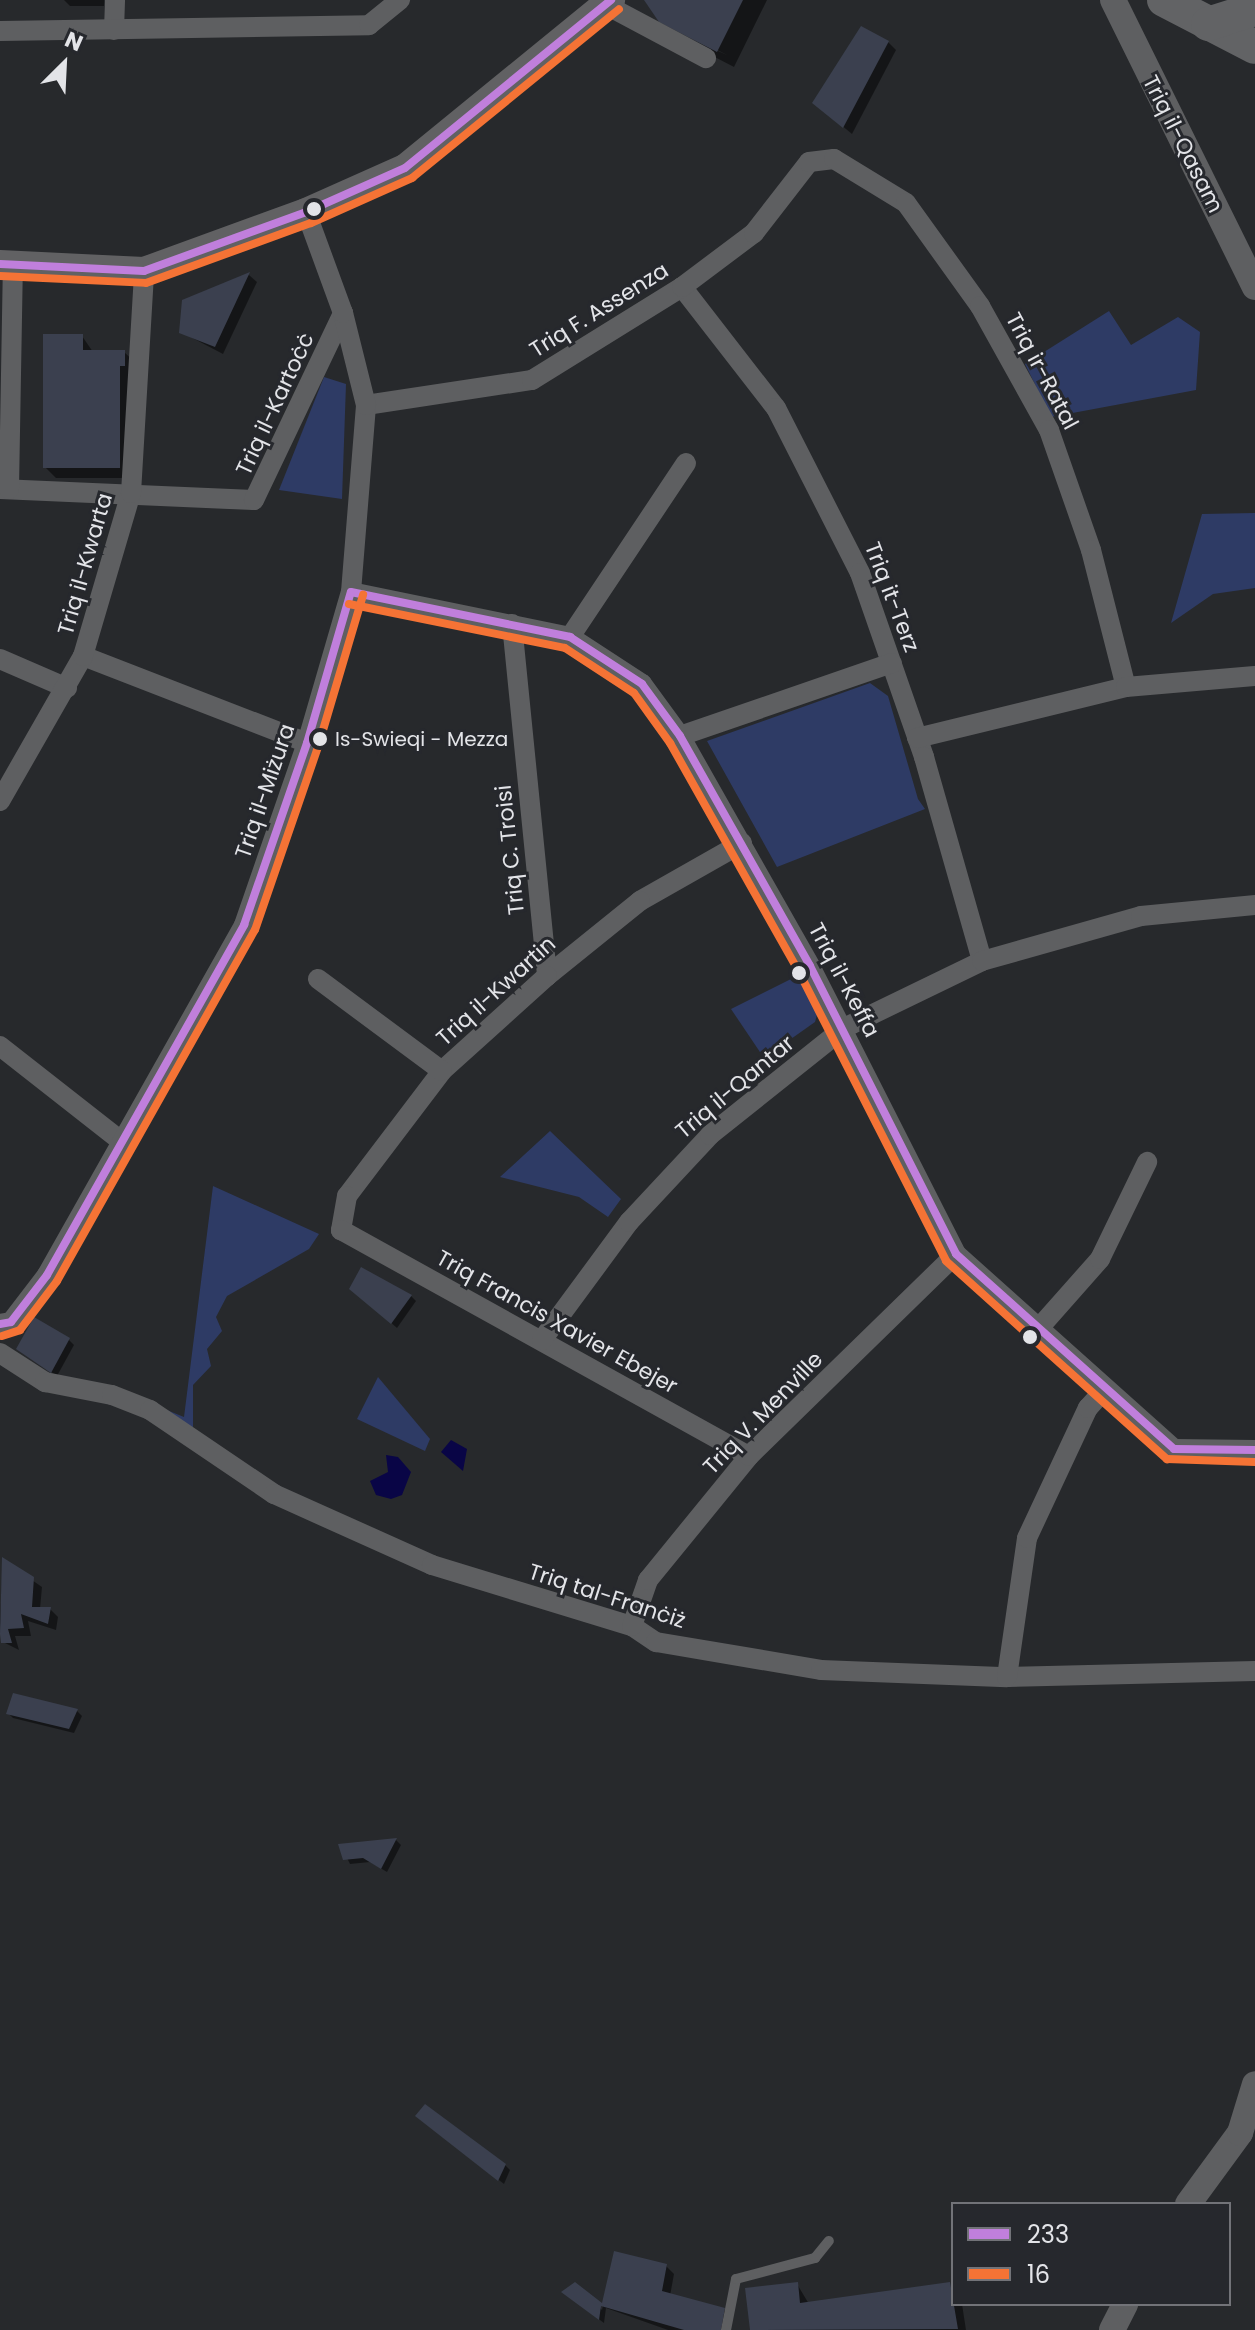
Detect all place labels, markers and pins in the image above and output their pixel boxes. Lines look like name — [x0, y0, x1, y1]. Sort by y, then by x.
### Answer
unlabelled marker — [306, 201, 322, 217]
place label: Is-Swieqi - Mezza — [335, 727, 508, 751]
marker: Is-Swieqi - Mezza — [312, 731, 328, 747]
unlabelled marker — [791, 965, 807, 981]
unlabelled marker — [1022, 1329, 1038, 1345]

